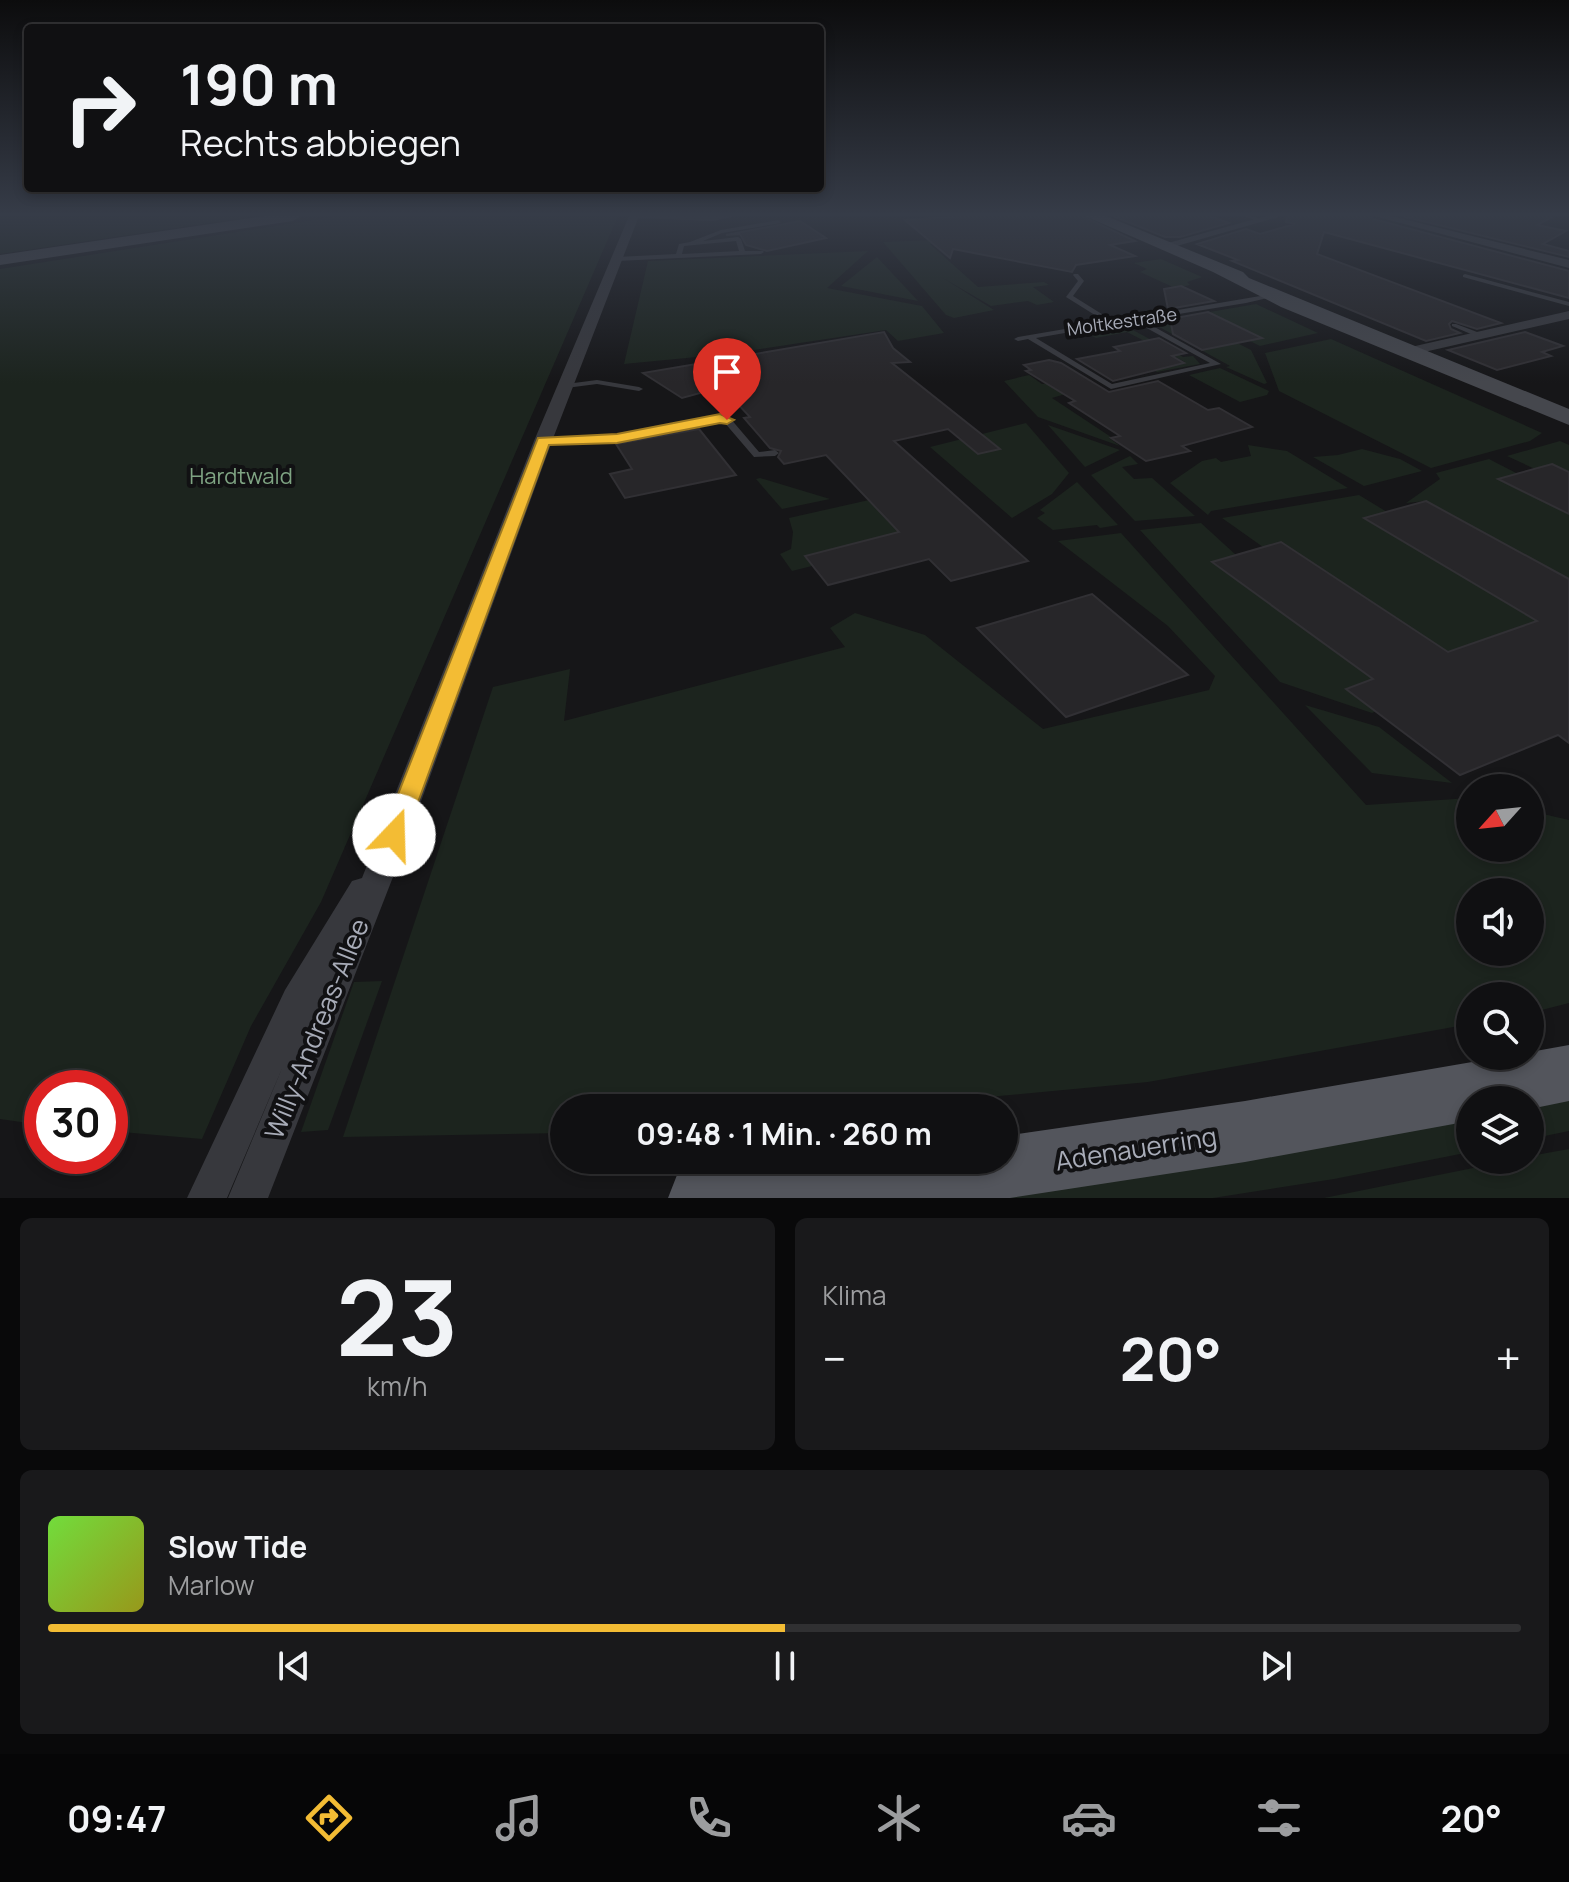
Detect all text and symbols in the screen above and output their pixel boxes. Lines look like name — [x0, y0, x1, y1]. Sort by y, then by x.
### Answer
text: 190 m — [180, 45, 338, 122]
icon: right — [48, 56, 152, 160]
text: Rechts abbiegen — [180, 118, 461, 167]
street label: Moltkestraße — [1065, 301, 1178, 341]
pin — [693, 338, 761, 420]
icon: arrive — [705, 350, 749, 394]
park label: Hardtwald — [189, 461, 293, 491]
north arrow — [1456, 774, 1544, 862]
map controls — [1456, 774, 1544, 1174]
position arrow — [352, 793, 436, 877]
button: sound — [1456, 878, 1544, 966]
street label: Willy-Andreas-Allee — [255, 913, 377, 1144]
button: search — [1456, 982, 1544, 1070]
speed limit sign: 30 — [24, 1070, 128, 1174]
button: layers — [1456, 1086, 1544, 1174]
text: 09:48 · 1 Min. · 260 m — [636, 1113, 932, 1154]
street label: Adenauerring — [1053, 1117, 1219, 1179]
text: 23 — [336, 1245, 458, 1387]
text: Klima — [823, 1277, 887, 1313]
text: 20° — [1120, 1317, 1222, 1399]
text: − — [823, 1328, 846, 1388]
text: + — [1496, 1328, 1521, 1388]
text: km/h — [367, 1368, 427, 1404]
text: Slow Tide — [168, 1526, 307, 1567]
text: Marlow — [168, 1567, 255, 1603]
icon: previous — [272, 1644, 316, 1688]
icon: pause — [763, 1644, 807, 1688]
icon: next — [1254, 1644, 1298, 1688]
icon: directions — [301, 1790, 357, 1846]
icon: music — [491, 1790, 547, 1846]
icon: phone — [681, 1790, 737, 1846]
icon: climate — [871, 1790, 927, 1846]
icon: car — [1061, 1790, 1117, 1846]
icon: filters — [1251, 1790, 1307, 1846]
text: 09:47 — [67, 1794, 167, 1843]
text: 20° — [1441, 1794, 1502, 1843]

